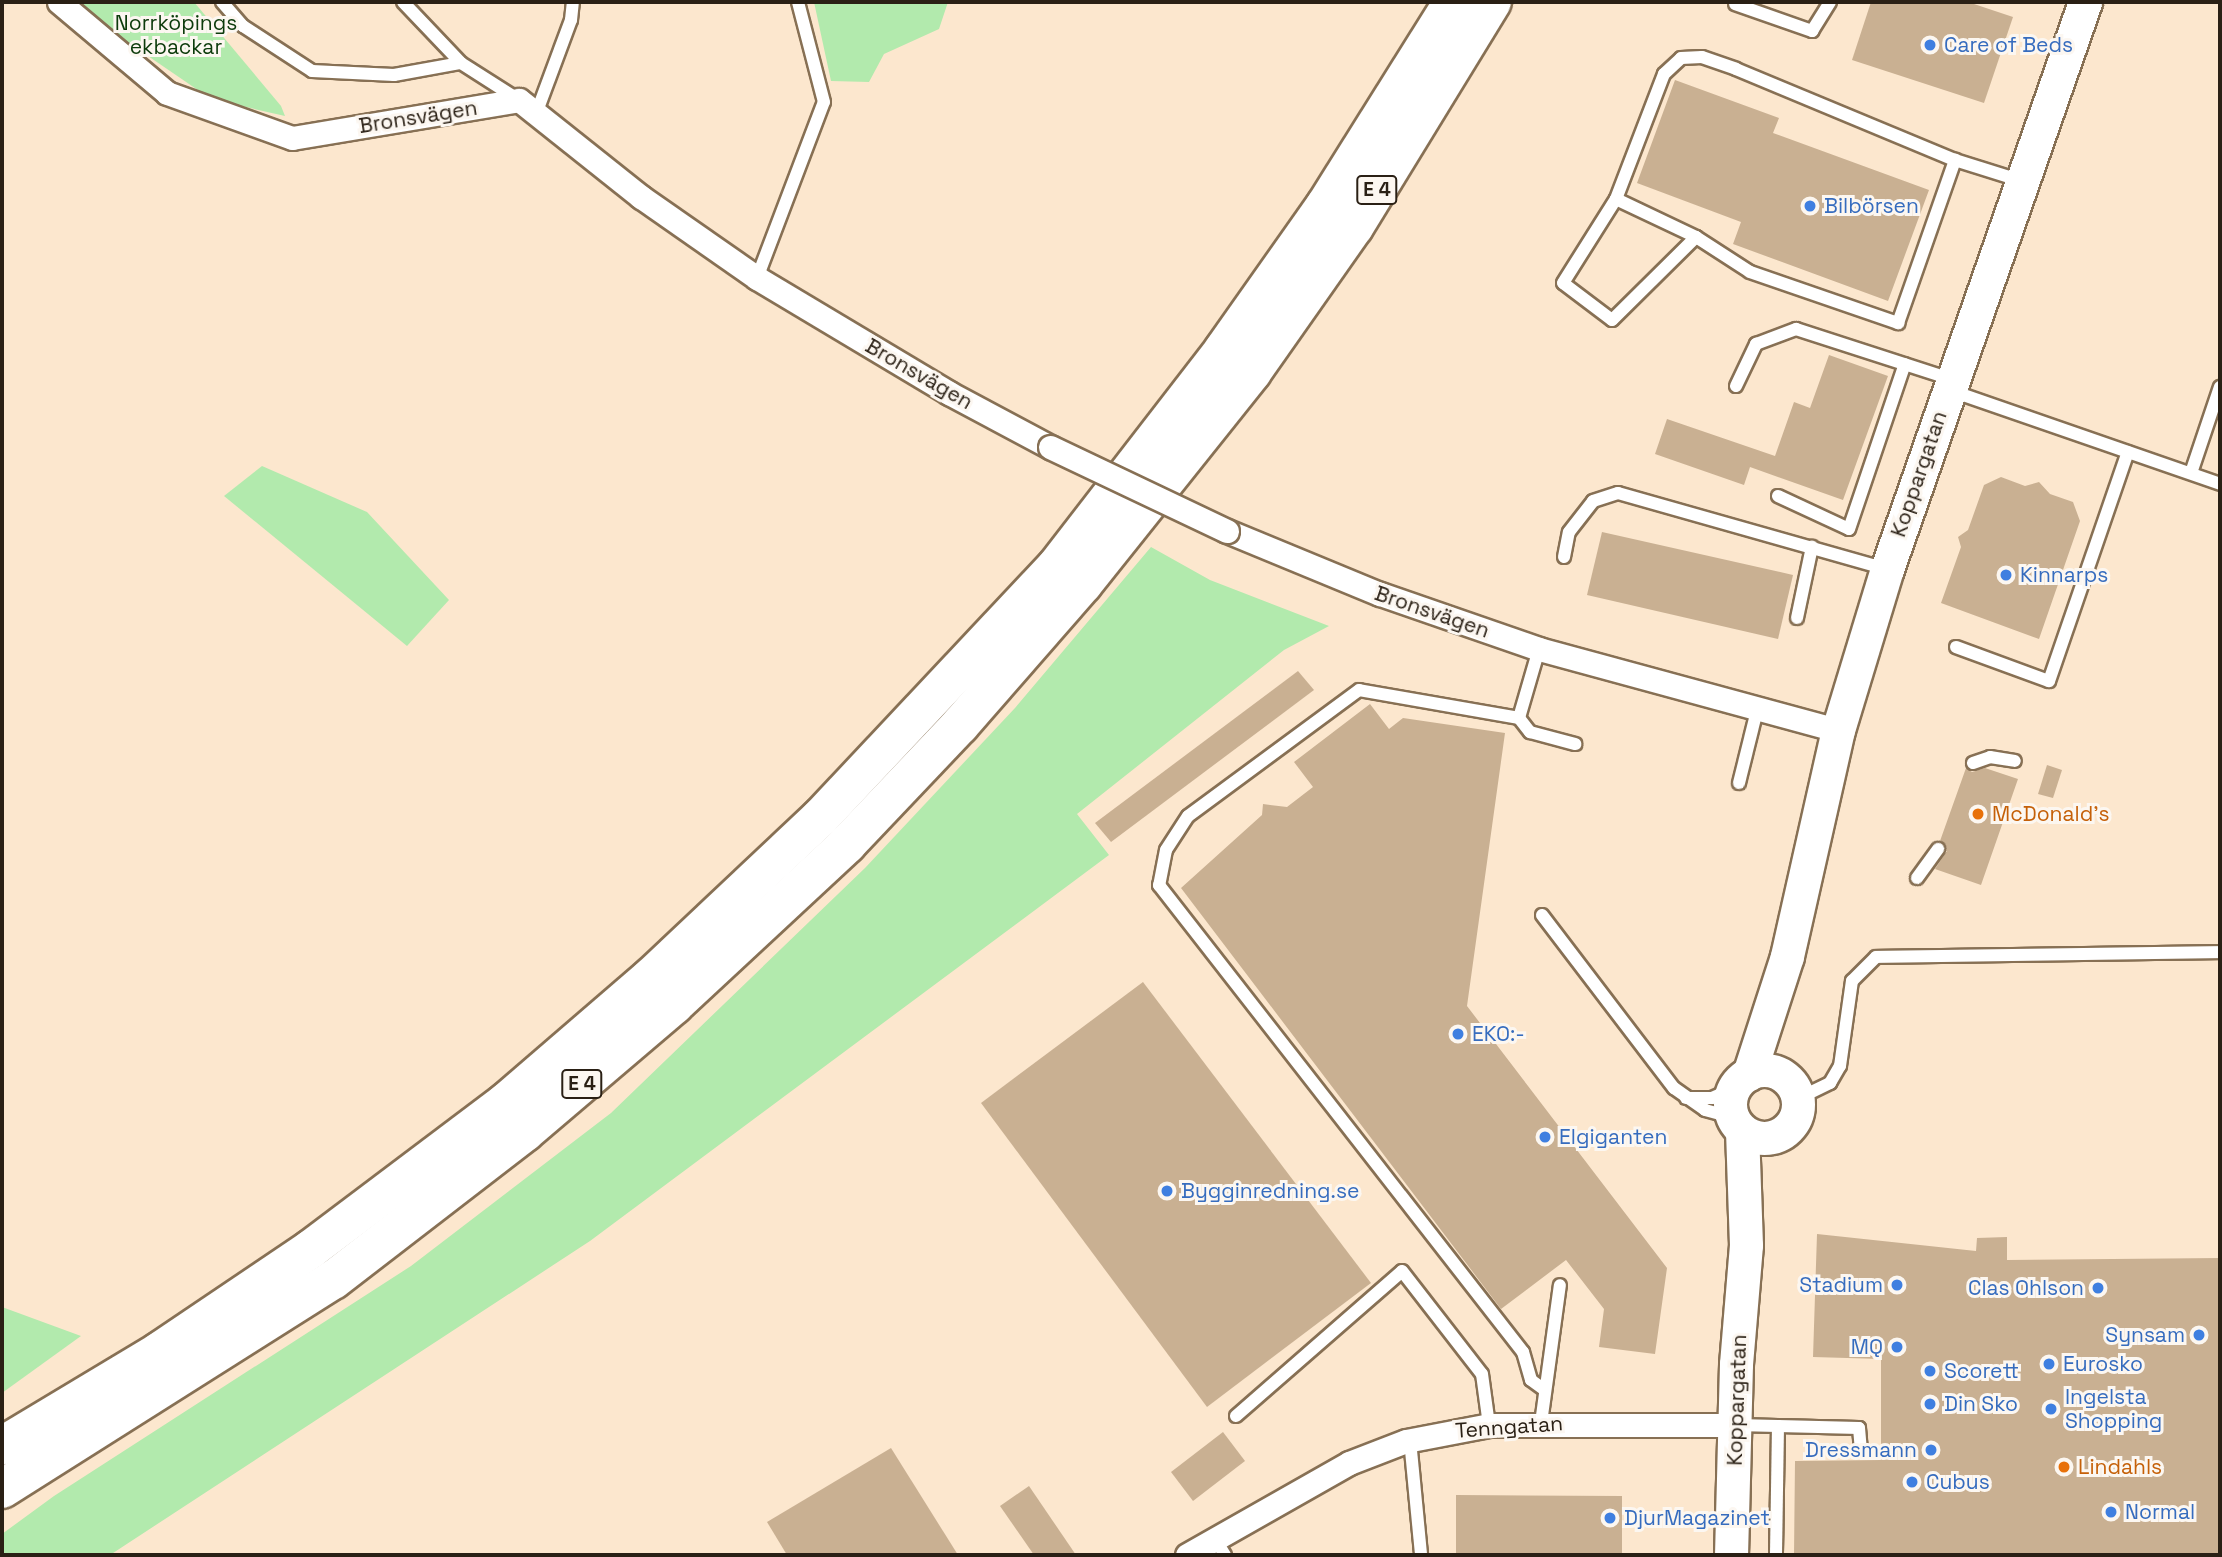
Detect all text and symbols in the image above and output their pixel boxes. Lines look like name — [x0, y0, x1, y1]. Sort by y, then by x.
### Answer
park label: Norrköpings ekbackar — [115, 10, 237, 60]
place label: Care of Beds — [1944, 32, 2073, 58]
marker: Care of Beds — [1922, 37, 1938, 53]
street label: Bronsvägen — [357, 95, 479, 139]
road number: E 4 — [1356, 174, 1398, 206]
place label: Bilbörsen — [1824, 193, 1919, 219]
marker: Bilbörsen — [1802, 198, 1818, 214]
street label: Bronsvägen — [861, 333, 977, 415]
street label: Koppargatan — [1886, 408, 1952, 540]
place label: Kinnarps — [2020, 562, 2108, 588]
marker: Kinnarps — [1998, 567, 2014, 583]
street label: Bronsvägen — [1371, 581, 1493, 643]
place label: McDonald's — [1992, 801, 2110, 827]
marker: McDonald's — [1970, 806, 1986, 822]
place label: EKO:- — [1472, 1021, 1525, 1047]
marker: EKO:- — [1450, 1026, 1466, 1042]
road number: E 4 — [561, 1068, 603, 1100]
place label: Elgiganten — [1559, 1124, 1667, 1150]
marker: Elgiganten — [1537, 1129, 1553, 1145]
place label: Bygginredning.se — [1181, 1178, 1359, 1204]
marker: Bygginredning.se — [1159, 1183, 1175, 1199]
place label: Stadium — [1799, 1272, 1883, 1298]
place label: Clas Ohlson — [1968, 1275, 2084, 1301]
marker: Stadium — [1889, 1277, 1905, 1293]
marker: Clas Ohlson — [2090, 1280, 2106, 1296]
place label: Synsam — [2105, 1322, 2185, 1348]
marker: Synsam — [2191, 1327, 2207, 1343]
street label: Koppargatan — [1722, 1334, 1752, 1466]
place label: MQ — [1851, 1334, 1883, 1360]
marker: MQ — [1889, 1339, 1905, 1355]
place label: Eurosko — [2063, 1351, 2143, 1377]
marker: Eurosko — [2041, 1356, 2057, 1372]
place label: Scorett — [1944, 1358, 2019, 1384]
marker: Scorett — [1922, 1363, 1938, 1379]
place label: Ingelsta Shopping — [2065, 1384, 2162, 1434]
place label: Din Sko — [1944, 1391, 2018, 1417]
marker: Din Sko — [1922, 1396, 1938, 1412]
marker: Ingelsta Shopping — [2043, 1401, 2059, 1417]
street label: Tenngatan — [1454, 1411, 1564, 1443]
place label: Dressmann — [1805, 1437, 1917, 1463]
marker: Dressmann — [1923, 1442, 1939, 1458]
place label: Lindahls — [2078, 1454, 2162, 1480]
marker: Lindahls — [2056, 1459, 2072, 1475]
place label: Cubus — [1926, 1469, 1990, 1495]
marker: Cubus — [1904, 1474, 1920, 1490]
place label: Normal — [2125, 1499, 2195, 1525]
marker: Normal — [2103, 1504, 2119, 1520]
place label: DjurMagazinet — [1624, 1505, 1770, 1531]
marker: DjurMagazinet — [1602, 1510, 1618, 1526]

